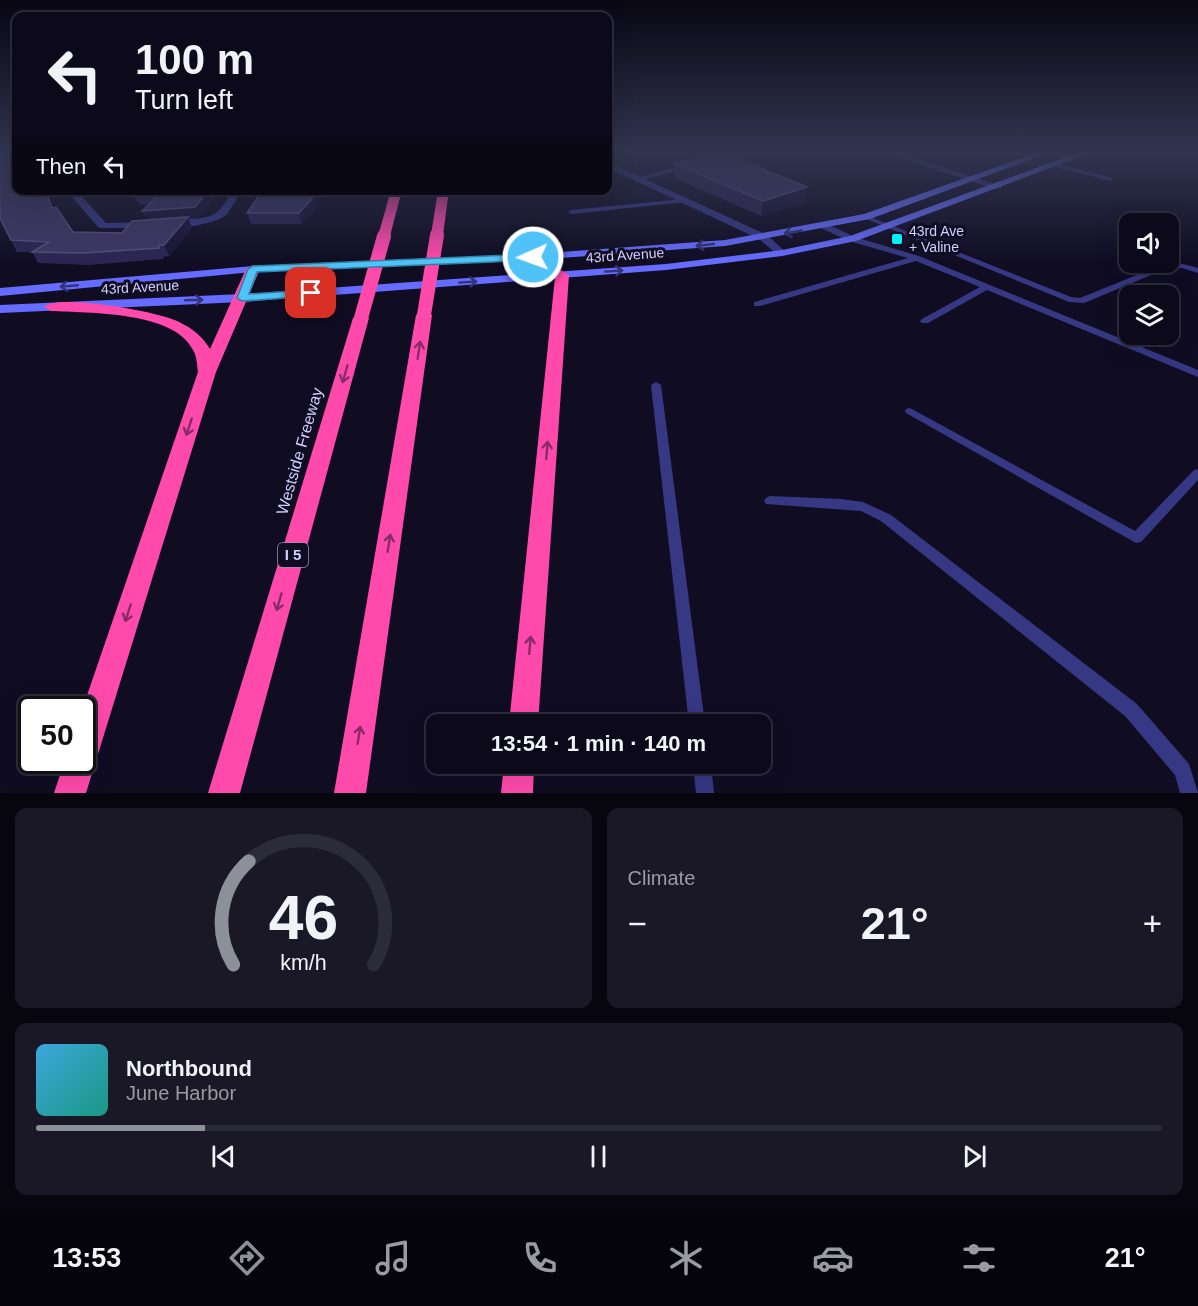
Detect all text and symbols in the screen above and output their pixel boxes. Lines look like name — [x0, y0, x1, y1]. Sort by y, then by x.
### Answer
icon: left — [36, 36, 114, 114]
text: 100 m — [135, 36, 254, 83]
text: Turn left — [135, 85, 233, 115]
icon: left — [98, 150, 131, 183]
text: Then — [36, 154, 86, 179]
map controls — [1119, 213, 1179, 345]
button: sound — [1119, 213, 1179, 273]
place label: 43rd Ave + Valine — [909, 223, 964, 255]
position arrow — [501, 225, 565, 289]
one-way arrow — [784, 226, 804, 237]
marker: 43rd Ave + Valine — [890, 232, 904, 246]
one-way arrow — [696, 240, 715, 251]
street label: 43rd Avenue — [585, 244, 665, 266]
one-way arrow — [604, 265, 623, 276]
pin — [285, 267, 336, 318]
icon: arrive — [294, 276, 327, 309]
one-way arrow — [457, 276, 477, 287]
street label: 43rd Avenue — [100, 277, 180, 297]
one-way arrow — [60, 281, 80, 292]
button: layers — [1119, 285, 1179, 345]
one-way arrow — [183, 294, 203, 305]
one-way arrow — [413, 340, 424, 360]
one-way arrow — [339, 364, 350, 383]
street label: Westside Freeway — [273, 386, 326, 517]
one-way arrow — [183, 417, 194, 436]
one-way arrow — [542, 441, 553, 461]
one-way arrow — [383, 533, 394, 553]
road number: I 5 — [278, 543, 308, 567]
one-way arrow — [273, 592, 284, 611]
one-way arrow — [122, 603, 133, 622]
one-way arrow — [525, 635, 536, 655]
speed limit sign: 50 — [18, 696, 96, 774]
one-way arrow — [353, 726, 364, 746]
text: 13:54 · 1 min · 140 m — [491, 731, 706, 756]
text: Climate — [628, 867, 695, 889]
text: 46 — [269, 883, 338, 952]
text: 21° — [861, 898, 929, 949]
text: − — [628, 905, 647, 942]
text: + — [1143, 905, 1162, 942]
text: km/h — [280, 951, 326, 975]
text: Northbound — [126, 1056, 252, 1081]
text: June Harbor — [126, 1082, 236, 1104]
icon: previous — [207, 1140, 240, 1173]
icon: pause — [582, 1140, 615, 1173]
icon: next — [958, 1140, 991, 1173]
icon: directions — [226, 1237, 268, 1279]
icon: music — [372, 1237, 414, 1279]
icon: phone — [519, 1237, 561, 1279]
icon: climate — [665, 1237, 707, 1279]
icon: car — [812, 1237, 854, 1279]
icon: filters — [958, 1237, 1000, 1279]
text: 13:53 — [52, 1243, 121, 1273]
text: 21° — [1105, 1243, 1146, 1273]

